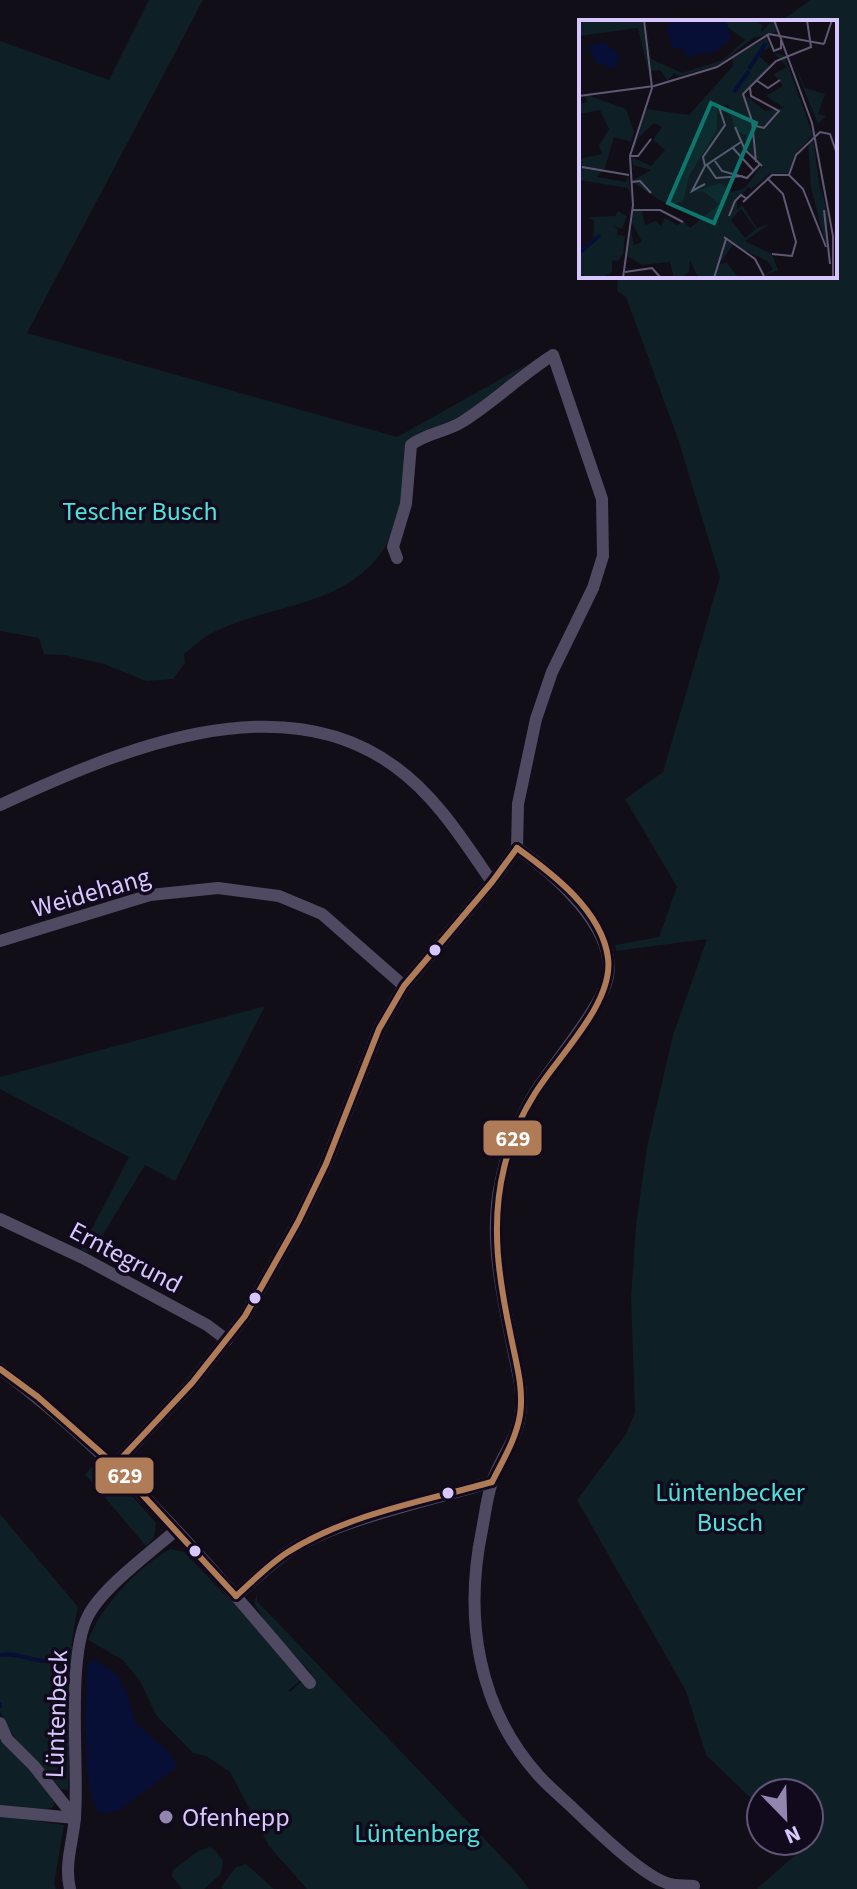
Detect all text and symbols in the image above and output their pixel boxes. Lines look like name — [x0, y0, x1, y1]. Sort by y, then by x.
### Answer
inset map — [579, 20, 837, 278]
park label: Tescher Busch — [62, 493, 218, 530]
street label: Weidehang — [28, 858, 155, 927]
unlabelled marker — [427, 942, 443, 958]
line badge: 629 — [482, 1119, 543, 1157]
text: 629 — [496, 1123, 530, 1155]
street label: Erntegrund — [63, 1212, 189, 1303]
unlabelled marker — [247, 1290, 263, 1306]
line badge: 629 — [94, 1456, 155, 1495]
text: 629 — [108, 1460, 142, 1492]
park label: Lüntenbecker Busch — [655, 1474, 806, 1541]
unlabelled marker — [440, 1485, 456, 1501]
unlabelled marker — [187, 1543, 203, 1559]
street label: Lüntenbeck — [36, 1649, 77, 1779]
north arrow — [745, 1777, 825, 1857]
place label: Ofenhepp — [182, 1799, 290, 1836]
marker: Ofenhepp — [157, 1808, 175, 1826]
park label: Lüntenberg — [354, 1815, 480, 1852]
text: N — [779, 1817, 805, 1852]

